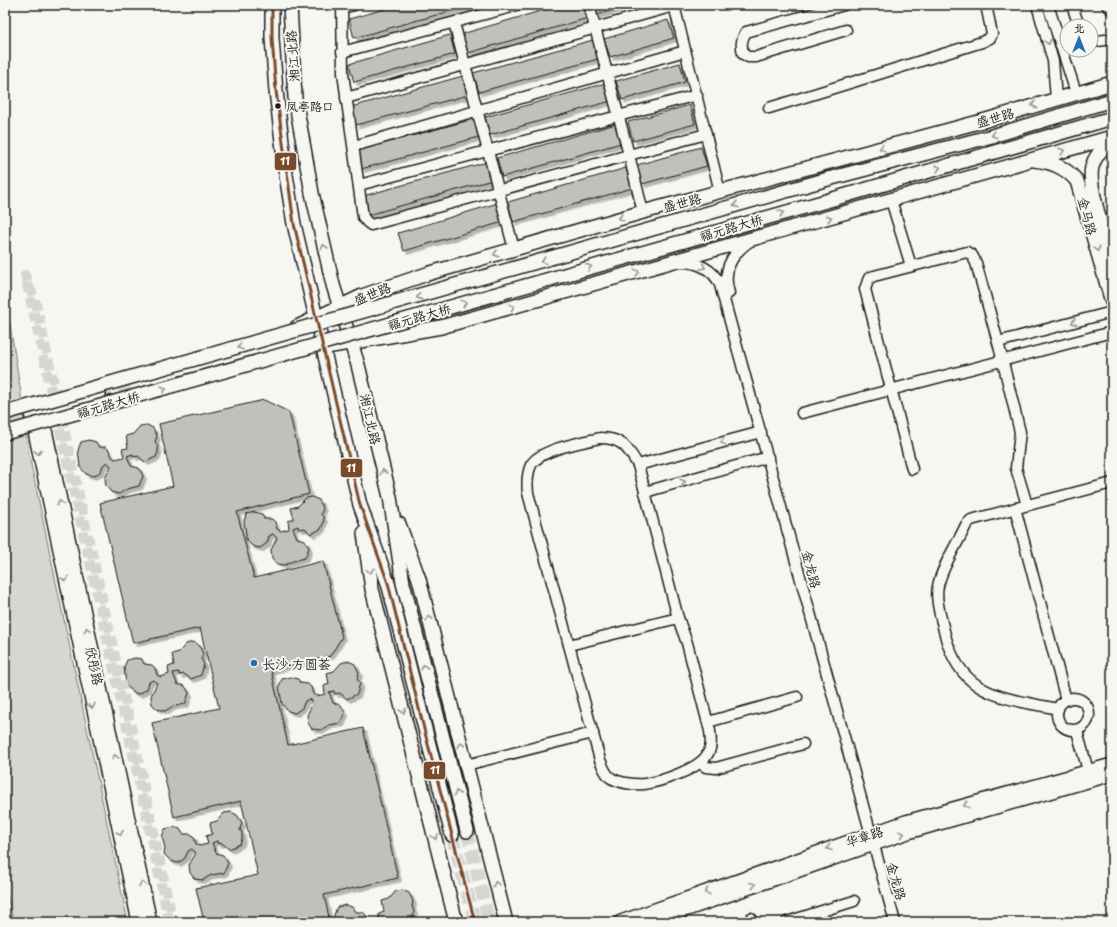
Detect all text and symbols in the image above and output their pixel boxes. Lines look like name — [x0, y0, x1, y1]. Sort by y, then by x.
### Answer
north arrow — [1059, 18, 1099, 58]
text: 北 — [1074, 19, 1085, 36]
street label: 湘江北路 — [281, 29, 303, 83]
one-way arrow — [1043, 39, 1052, 46]
place label: 凤亭路口 — [286, 97, 334, 115]
one-way arrow — [1031, 100, 1038, 109]
marker: 凤亭路口 — [273, 101, 283, 111]
street label: 盛世路 — [974, 102, 1016, 132]
one-way arrow — [991, 130, 998, 139]
one-way arrow — [879, 143, 886, 152]
one-way arrow — [1058, 147, 1065, 156]
line badge: 11 — [274, 152, 297, 171]
text: 11 — [280, 152, 290, 169]
one-way arrow — [934, 164, 941, 173]
street label: 盛世路 — [661, 188, 703, 216]
street label: 金马路 — [1074, 195, 1102, 237]
one-way arrow — [733, 200, 740, 209]
street label: 福元路大桥 — [697, 209, 765, 245]
one-way arrow — [778, 209, 785, 218]
one-way arrow — [618, 214, 625, 222]
one-way arrow — [825, 214, 832, 223]
one-way arrow — [321, 244, 329, 250]
one-way arrow — [1093, 246, 1101, 253]
one-way arrow — [493, 249, 500, 258]
one-way arrow — [541, 256, 548, 265]
one-way arrow — [699, 262, 706, 270]
one-way arrow — [586, 264, 592, 272]
one-way arrow — [633, 268, 640, 277]
street label: 盛世路 — [350, 277, 394, 309]
one-way arrow — [416, 292, 423, 301]
street label: 福元路大桥 — [385, 298, 453, 334]
one-way arrow — [460, 299, 467, 308]
one-way arrow — [508, 304, 515, 312]
one-way arrow — [1071, 317, 1078, 326]
one-way arrow — [237, 342, 244, 351]
one-way arrow — [160, 385, 167, 394]
street label: 福元路大桥 — [74, 386, 142, 422]
street label: 湘江北路 — [356, 392, 386, 446]
one-way arrow — [720, 437, 727, 446]
one-way arrow — [34, 448, 42, 455]
line badge: 11 — [340, 458, 363, 478]
text: 11 — [346, 459, 356, 476]
one-way arrow — [380, 468, 388, 475]
one-way arrow — [679, 478, 686, 487]
one-way arrow — [56, 499, 64, 506]
street label: 金龙路 — [798, 548, 826, 590]
one-way arrow — [365, 568, 374, 575]
one-way arrow — [60, 576, 68, 582]
one-way arrow — [426, 615, 434, 622]
one-way arrow — [84, 627, 92, 633]
street label: 欣彤路 — [82, 645, 108, 687]
place label: 长沙·方圆荟 — [262, 654, 331, 673]
marker: 长沙·方圆荟 — [249, 658, 259, 668]
one-way arrow — [421, 664, 429, 670]
one-way arrow — [88, 703, 96, 709]
one-way arrow — [398, 708, 407, 715]
one-way arrow — [457, 741, 465, 748]
one-way arrow — [111, 754, 119, 760]
line badge: 11 — [423, 761, 446, 780]
text: 11 — [430, 761, 440, 778]
one-way arrow — [453, 790, 462, 797]
one-way arrow — [963, 800, 970, 809]
street label: 华章路 — [843, 821, 885, 851]
one-way arrow — [115, 830, 123, 836]
one-way arrow — [898, 830, 905, 838]
one-way arrow — [430, 834, 439, 841]
one-way arrow — [826, 843, 833, 851]
street label: 金龙路 — [882, 860, 912, 902]
one-way arrow — [138, 881, 146, 887]
one-way arrow — [493, 881, 501, 887]
one-way arrow — [749, 882, 756, 890]
one-way arrow — [703, 887, 710, 895]

